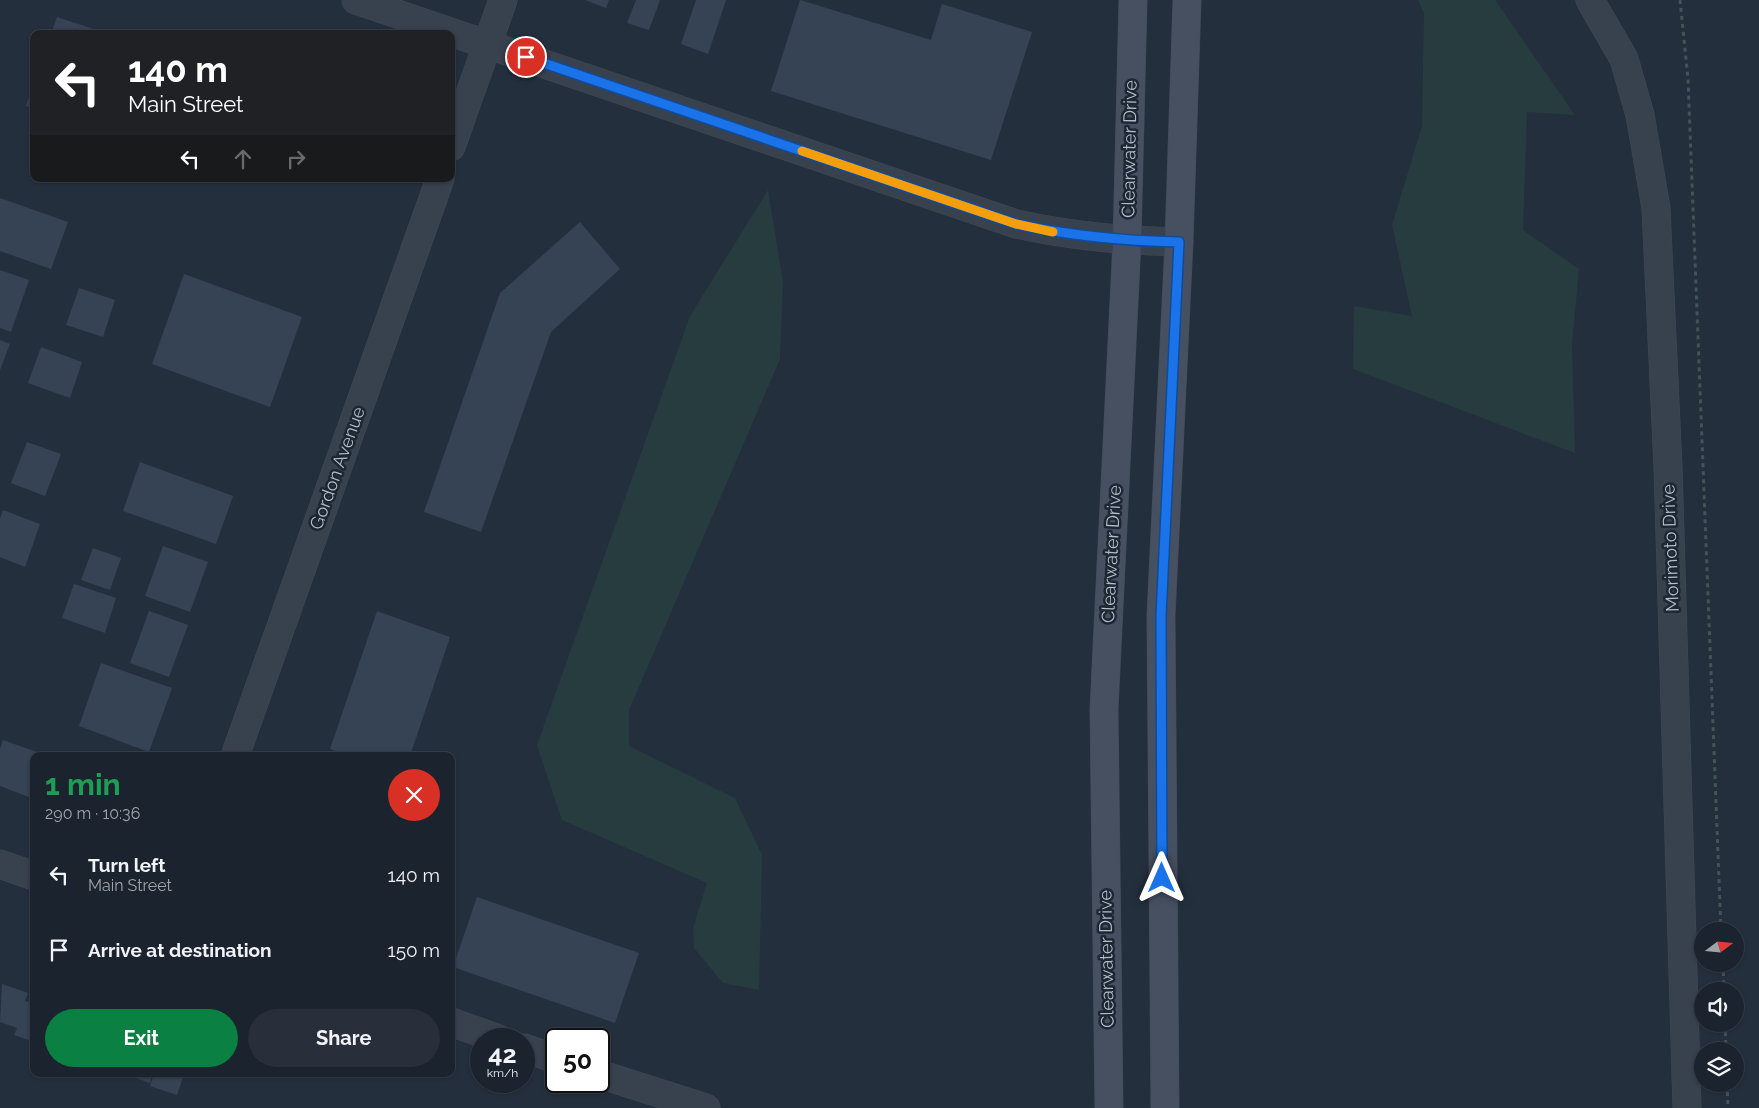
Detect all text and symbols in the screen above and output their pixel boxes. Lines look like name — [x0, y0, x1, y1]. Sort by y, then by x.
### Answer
pin — [505, 36, 547, 78]
icon: arrive — [512, 43, 540, 71]
text: 140 m — [128, 49, 228, 90]
icon: left — [45, 50, 110, 115]
street label: Clearwater Drive — [1117, 79, 1141, 218]
text: Main Street — [128, 91, 243, 117]
icon: left — [176, 145, 204, 173]
icon: ahead — [229, 145, 257, 173]
icon: right — [282, 145, 310, 173]
street label: Gordon Avenue — [305, 403, 369, 532]
street label: Morimoto Drive — [1657, 483, 1683, 612]
street label: Clearwater Drive — [1097, 484, 1125, 623]
text: 1 min — [45, 767, 121, 802]
button: close — [388, 769, 440, 821]
text: 290 m · 10:36 — [45, 804, 140, 823]
position arrow — [1135, 851, 1187, 903]
text: Turn left — [88, 854, 165, 876]
icon: left — [45, 861, 73, 889]
text: 140 m — [388, 864, 440, 886]
text: Main Street — [88, 876, 172, 895]
street label: Clearwater Drive — [1094, 889, 1118, 1028]
north arrow — [1694, 922, 1744, 972]
map controls — [1694, 922, 1744, 1092]
icon: arrive — [45, 936, 73, 964]
text: Arrive at destination — [88, 939, 272, 961]
text: 150 m — [388, 939, 440, 961]
button: sound — [1694, 982, 1744, 1032]
button: Exit — [45, 1009, 238, 1067]
button: Share — [248, 1009, 440, 1067]
speed limit sign: 50 — [545, 1028, 610, 1093]
text: 42 — [488, 1039, 517, 1069]
button: layers — [1694, 1042, 1744, 1092]
text: km/h — [487, 1066, 518, 1080]

